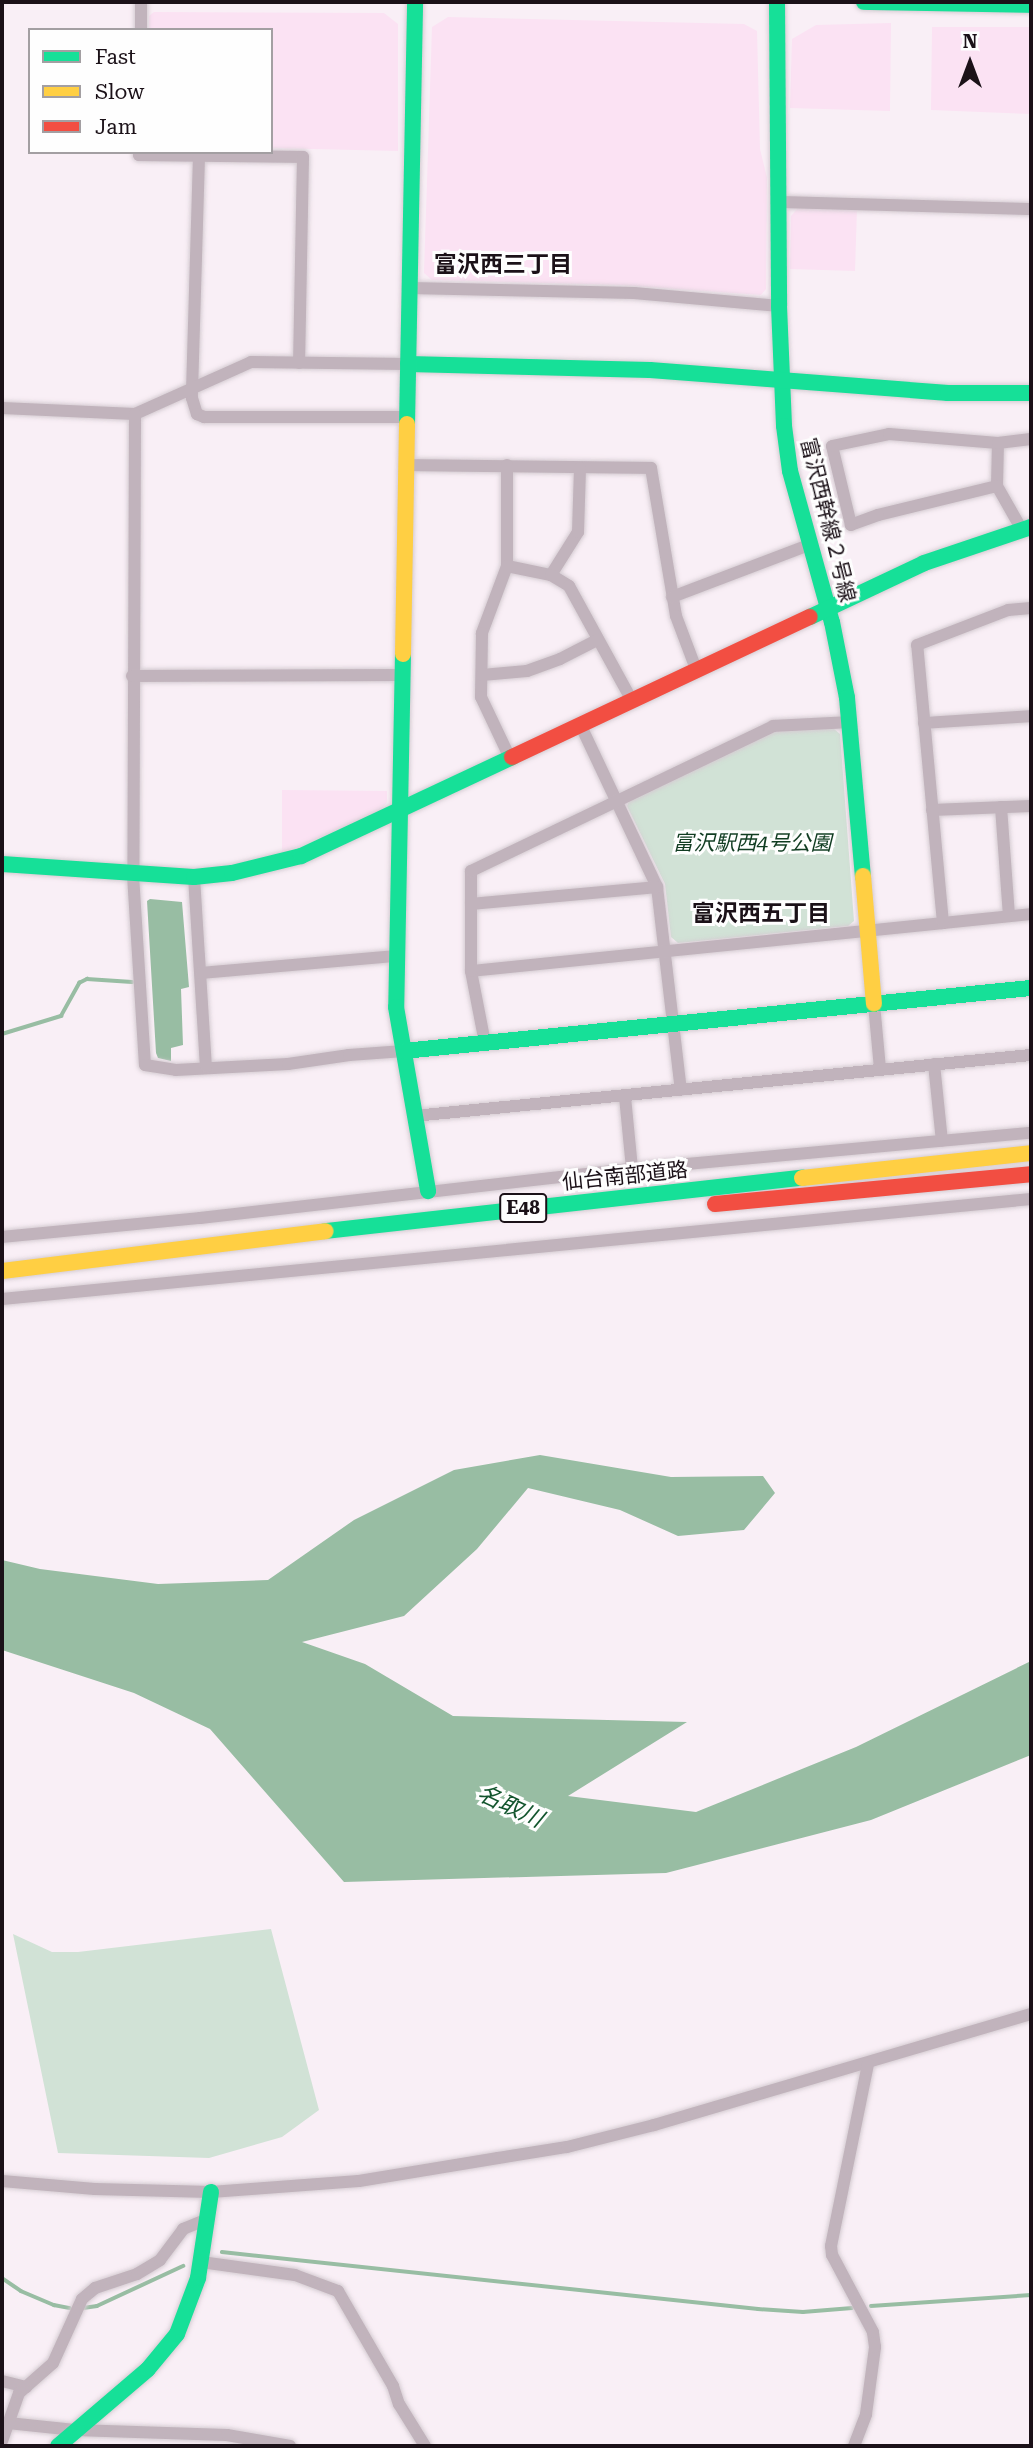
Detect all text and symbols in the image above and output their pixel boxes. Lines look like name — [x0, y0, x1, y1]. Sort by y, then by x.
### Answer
legend — [28, 28, 273, 154]
north arrow — [935, 28, 1005, 98]
text: N — [963, 30, 977, 53]
text: Fast — [95, 45, 136, 69]
text: Slow — [95, 80, 144, 104]
text: Jam — [95, 115, 137, 139]
district label: 富沢西三丁目 — [434, 251, 572, 279]
street label: 富沢西幹線２号線 — [795, 435, 861, 605]
park label: 富沢駅西4号公園 — [673, 830, 831, 856]
district label: 富沢西五丁目 — [692, 900, 830, 928]
street label: 仙台南部道路 — [561, 1157, 689, 1195]
road number: E48 — [498, 1192, 548, 1224]
water label: 名取川 — [473, 1780, 547, 1834]

